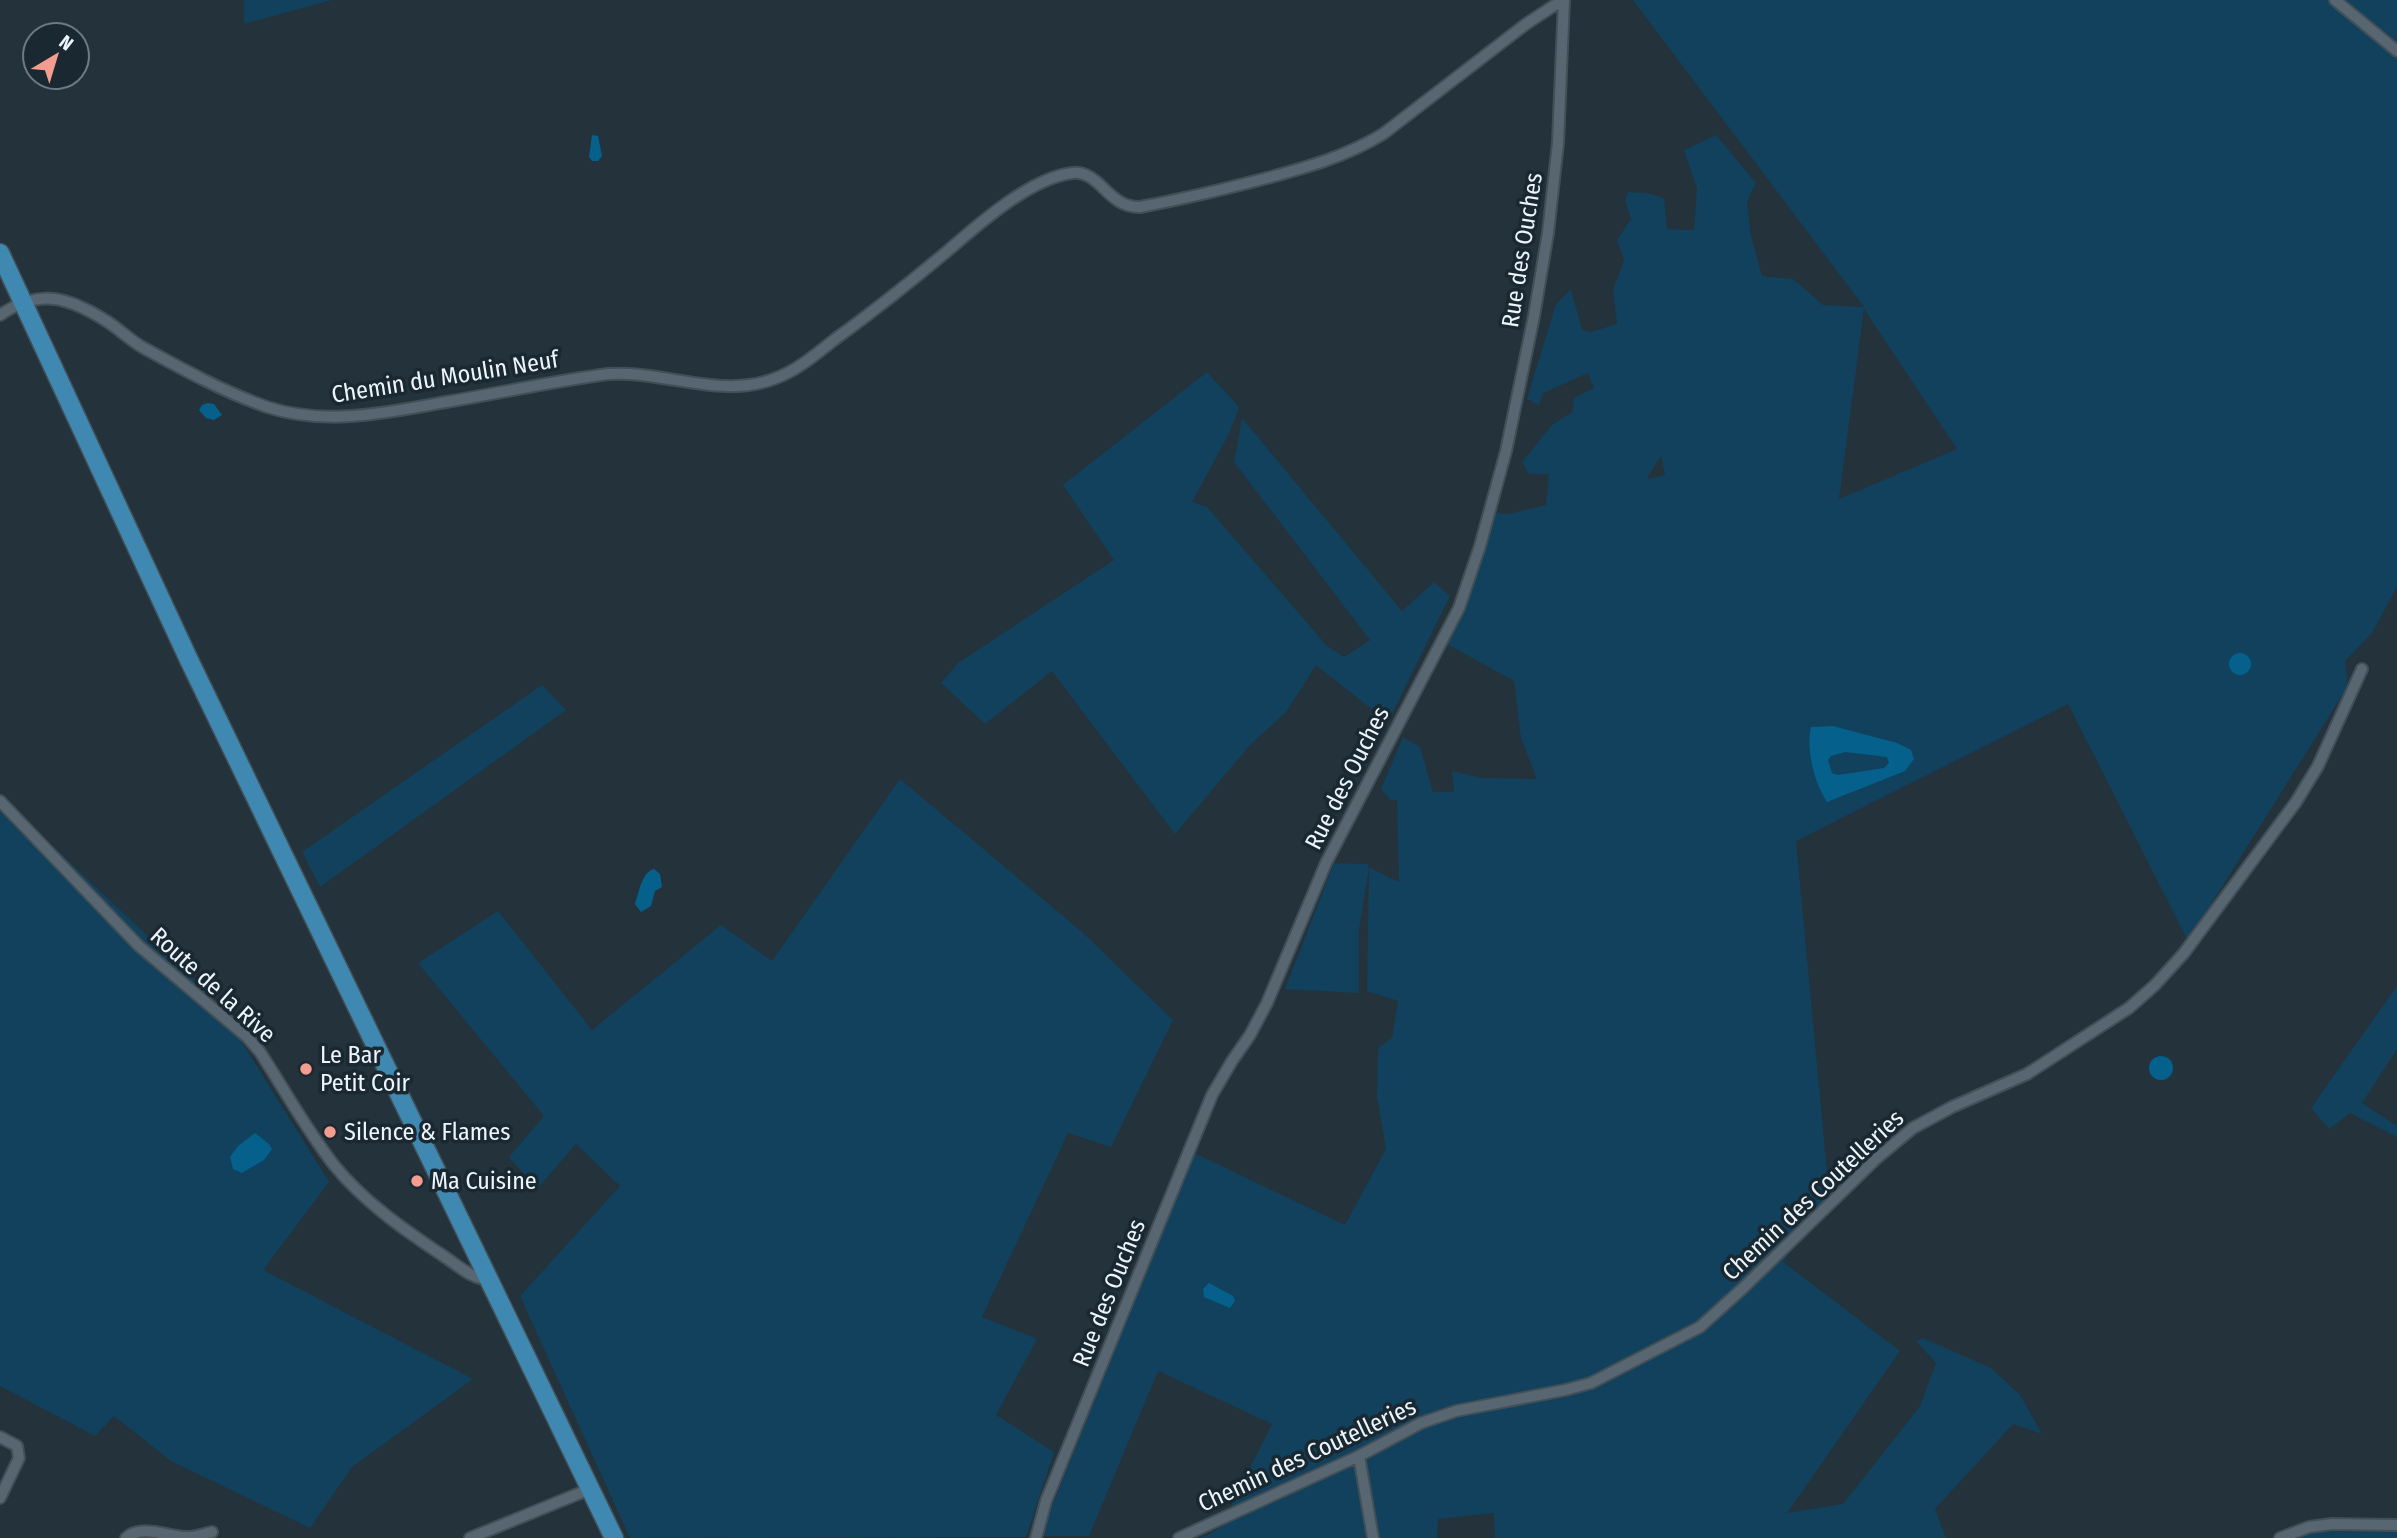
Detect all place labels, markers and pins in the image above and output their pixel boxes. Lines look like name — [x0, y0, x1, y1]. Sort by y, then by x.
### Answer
place label: Le Bar Petit Coir — [320, 1041, 410, 1097]
marker: Le Bar Petit Coir — [298, 1061, 314, 1077]
place label: Silence & Flames — [344, 1118, 510, 1146]
marker: Silence & Flames — [322, 1124, 338, 1140]
place label: Ma Cuisine — [431, 1167, 537, 1195]
marker: Ma Cuisine — [409, 1173, 425, 1189]

